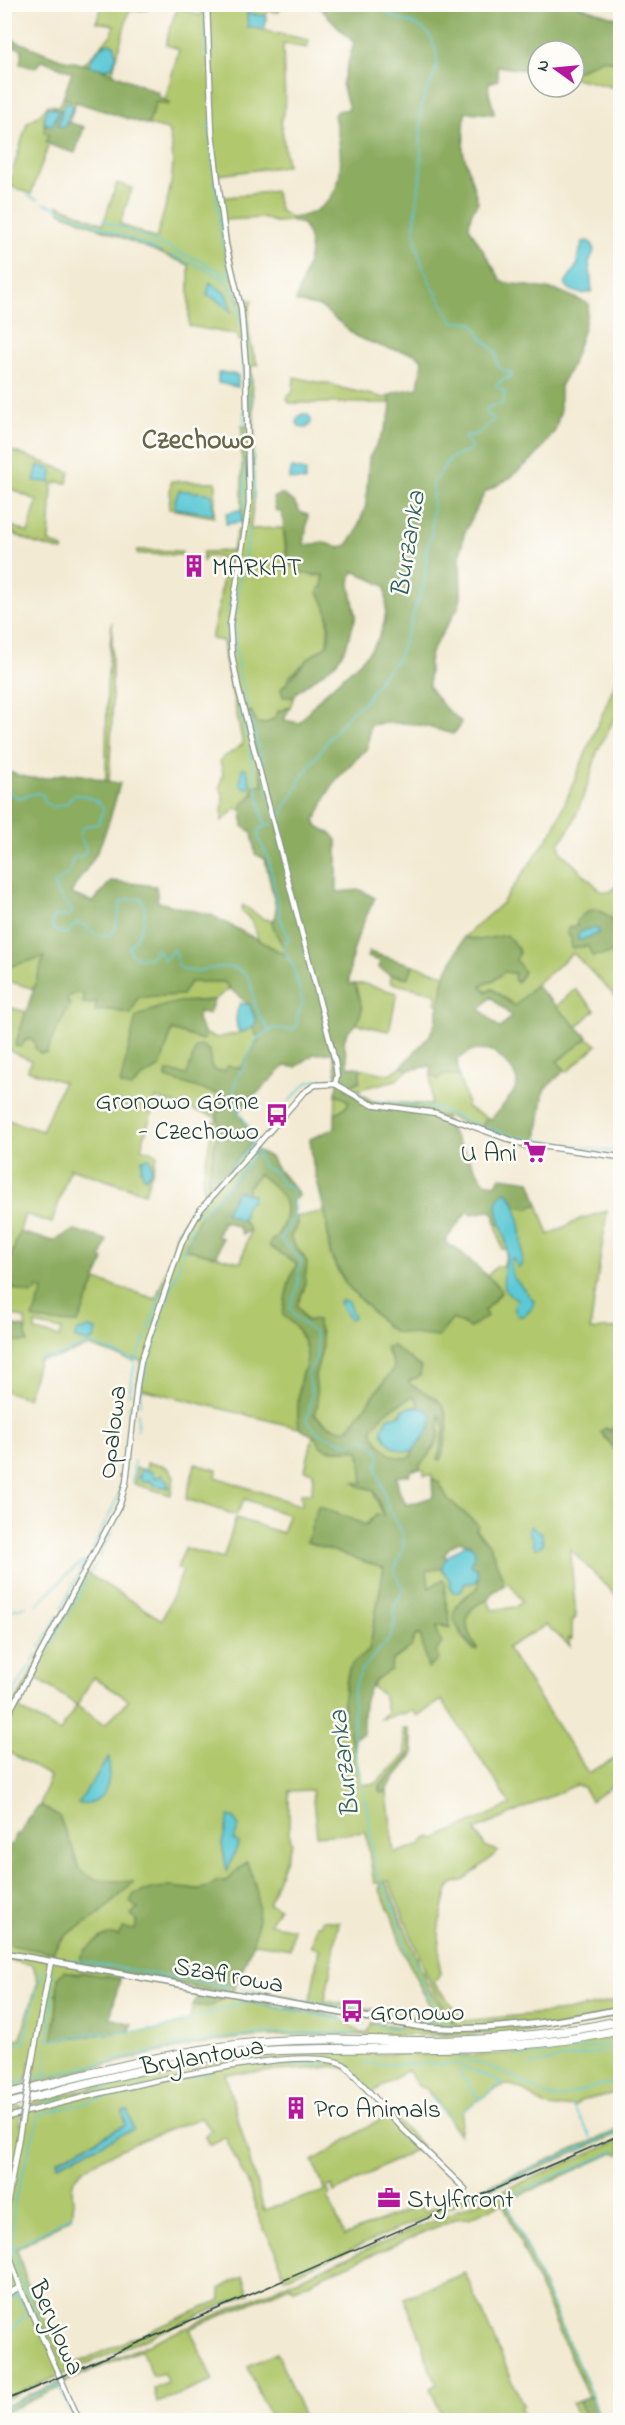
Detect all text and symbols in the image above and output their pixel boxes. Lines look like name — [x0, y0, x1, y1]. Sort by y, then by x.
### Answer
north arrow — [526, 39, 586, 99]
text: N — [530, 57, 556, 74]
district label: Czechowo — [142, 421, 254, 462]
water label: Burzanka — [382, 488, 437, 601]
place label: MARKAT — [212, 550, 302, 588]
building icon: MARKAT — [181, 553, 207, 579]
place label: Gronowo Górne - Czechowo — [96, 1084, 259, 1152]
bus stop icon: Gronowo Górne - Czechowo — [264, 1102, 290, 1128]
place label: U Ani — [461, 1136, 517, 1174]
supermarket icon: U Ani — [522, 1139, 548, 1165]
street label: Opalowa — [89, 1383, 139, 1481]
water label: Burzanka — [320, 1708, 371, 1819]
street label: Szafirowa — [170, 1949, 286, 2005]
place label: Gronowo — [370, 1995, 465, 2033]
bus stop icon: Gronowo — [339, 1998, 365, 2024]
street label: Brylantowa — [137, 2028, 267, 2088]
place label: Pro Animals — [314, 2092, 441, 2130]
building icon: Pro Animals — [283, 2095, 309, 2121]
place label: Stylfrront — [407, 2182, 514, 2220]
office icon: Stylfrront — [376, 2185, 402, 2211]
street label: Berylowa — [17, 2274, 93, 2382]

